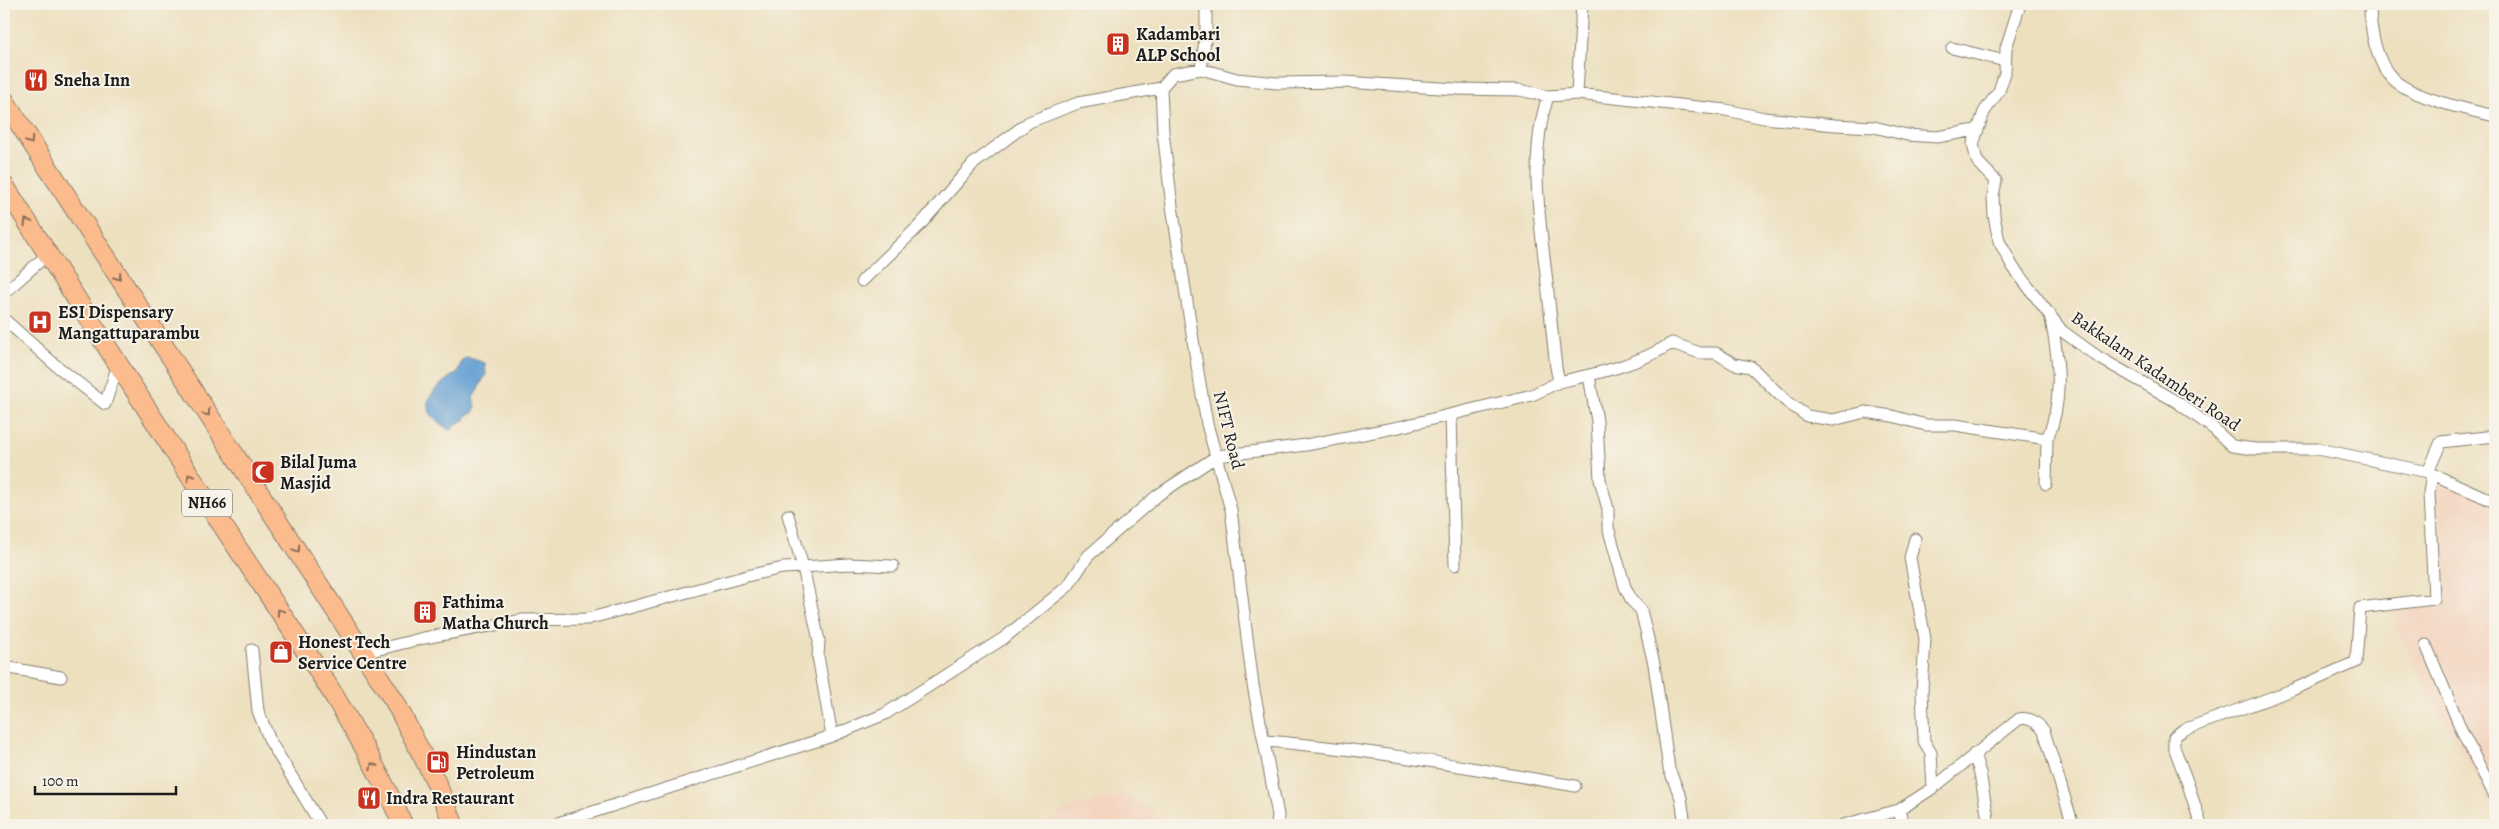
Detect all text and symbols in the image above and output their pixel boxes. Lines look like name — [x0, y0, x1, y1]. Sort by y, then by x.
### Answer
place label: Kadambari ALP School — [1135, 22, 1221, 67]
building icon: Kadambari ALP School — [1105, 31, 1131, 57]
restaurant icon: Sneha Inn — [23, 67, 49, 93]
place label: Sneha Inn — [54, 68, 130, 92]
one-way arrow — [24, 135, 33, 144]
one-way arrow — [24, 218, 34, 227]
one-way arrow — [111, 272, 121, 281]
place label: ESI Dispensary Mangattuparambu — [58, 300, 200, 345]
street label: Bakkalam Kadamberi Road — [2067, 305, 2246, 437]
hospital icon: ESI Dispensary Mangattuparambu — [27, 309, 53, 335]
street label: NIFT Road — [1208, 389, 1250, 472]
one-way arrow — [200, 408, 210, 417]
place label: Bilal Juma Masjid — [280, 450, 357, 495]
mosque icon: Bilal Juma Masjid — [250, 459, 276, 485]
one-way arrow — [187, 473, 197, 482]
road number: NH66 — [182, 489, 232, 516]
one-way arrow — [290, 543, 300, 552]
place label: Fathima Matha Church — [442, 590, 549, 635]
building icon: Fathima Matha Church — [412, 599, 438, 625]
one-way arrow — [277, 609, 286, 618]
place label: Honest Tech Service Centre — [298, 630, 407, 675]
shop icon: Honest Tech Service Centre — [268, 639, 294, 665]
place label: Hindustan Petroleum — [456, 740, 536, 785]
fuel station icon: Hindustan Petroleum — [425, 749, 451, 775]
one-way arrow — [369, 762, 379, 771]
scale bar — [35, 764, 176, 796]
text: 100 m — [42, 771, 79, 791]
restaurant icon: Indra Restaurant — [356, 785, 382, 811]
place label: Indra Restaurant — [386, 786, 514, 810]

